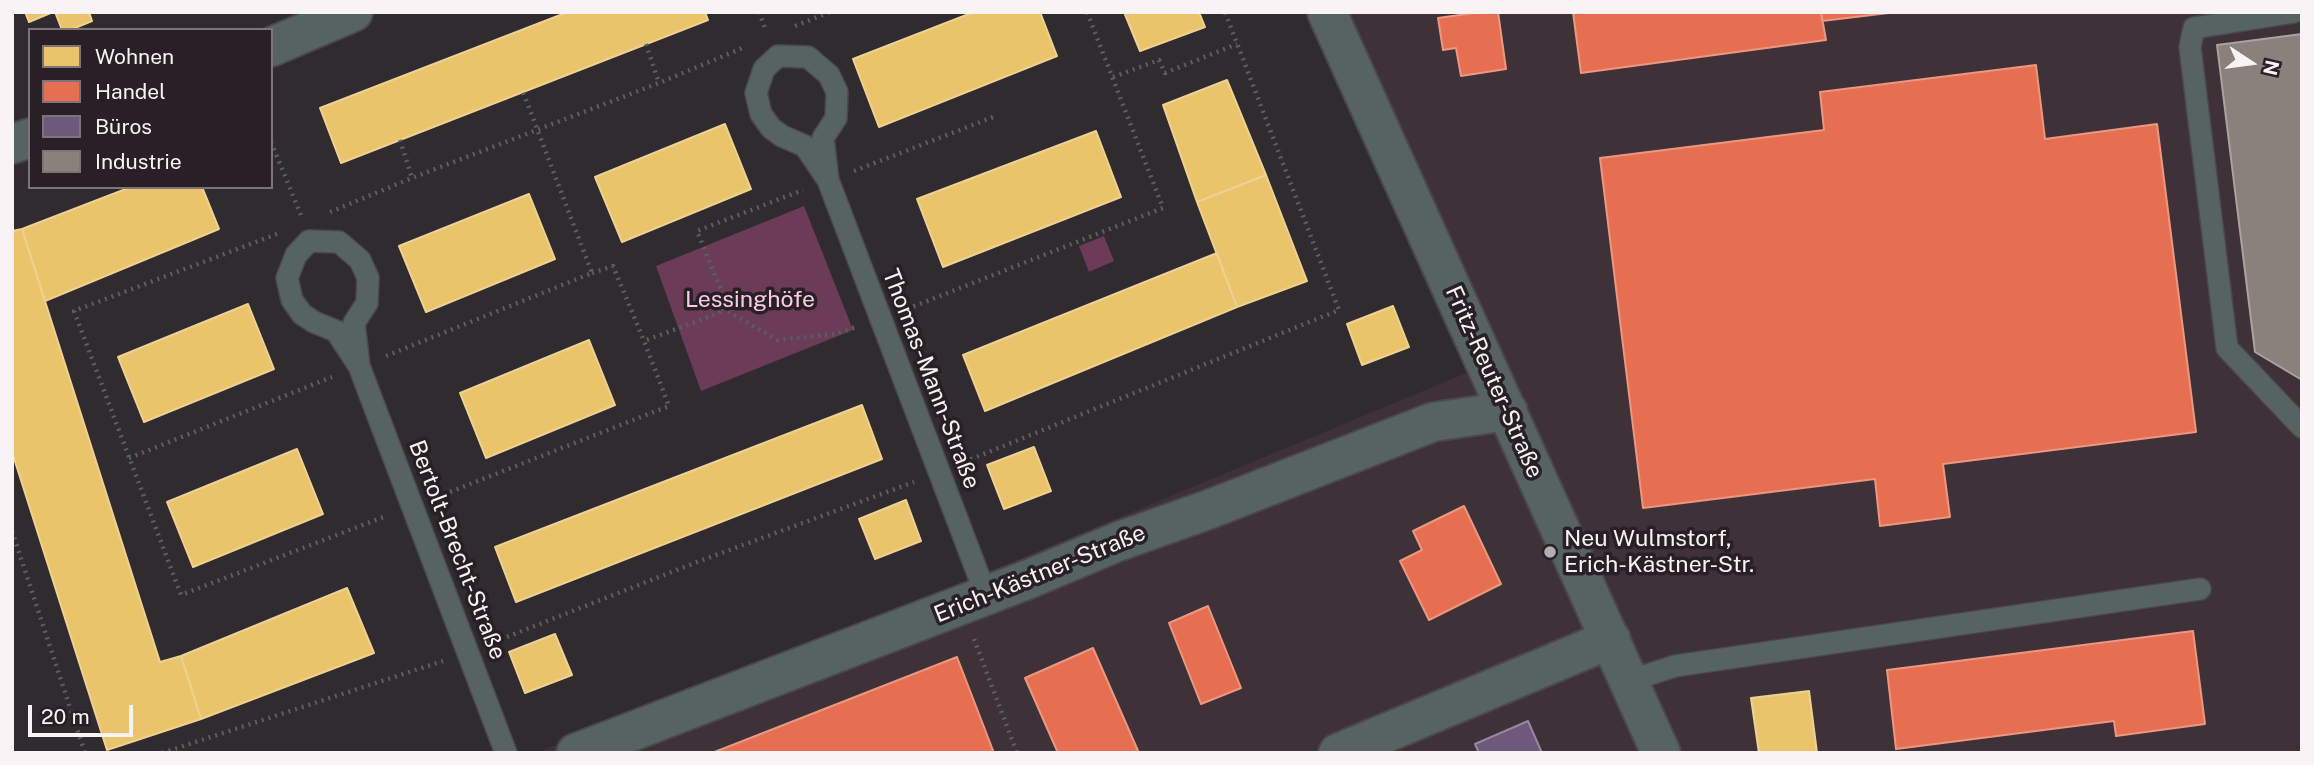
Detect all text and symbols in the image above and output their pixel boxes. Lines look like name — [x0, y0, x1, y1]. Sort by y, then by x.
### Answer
legend — [28, 28, 273, 189]
north arrow — [2216, 28, 2286, 98]
text: Wohnen — [95, 44, 174, 69]
text: N — [2259, 58, 2284, 77]
text: Handel — [95, 79, 166, 104]
text: Büros — [95, 114, 152, 139]
text: Industrie — [95, 149, 182, 174]
street label: Thomas-Mann-Straße — [876, 265, 986, 493]
street label: Fritz-Reuter-Straße — [1439, 282, 1549, 482]
park label: Lessinghöfe — [685, 286, 815, 314]
street label: Bertolt-Brecht-Straße — [402, 436, 512, 664]
street label: Erich-Kästner-Straße — [930, 519, 1150, 629]
place label: Neu Wulmstorf, Erich-Kästner-Str. — [1564, 525, 1754, 579]
marker: Neu Wulmstorf, Erich-Kästner-Str. — [1542, 544, 1558, 560]
scale bar — [32, 692, 136, 736]
text: 20 m — [41, 704, 90, 729]

